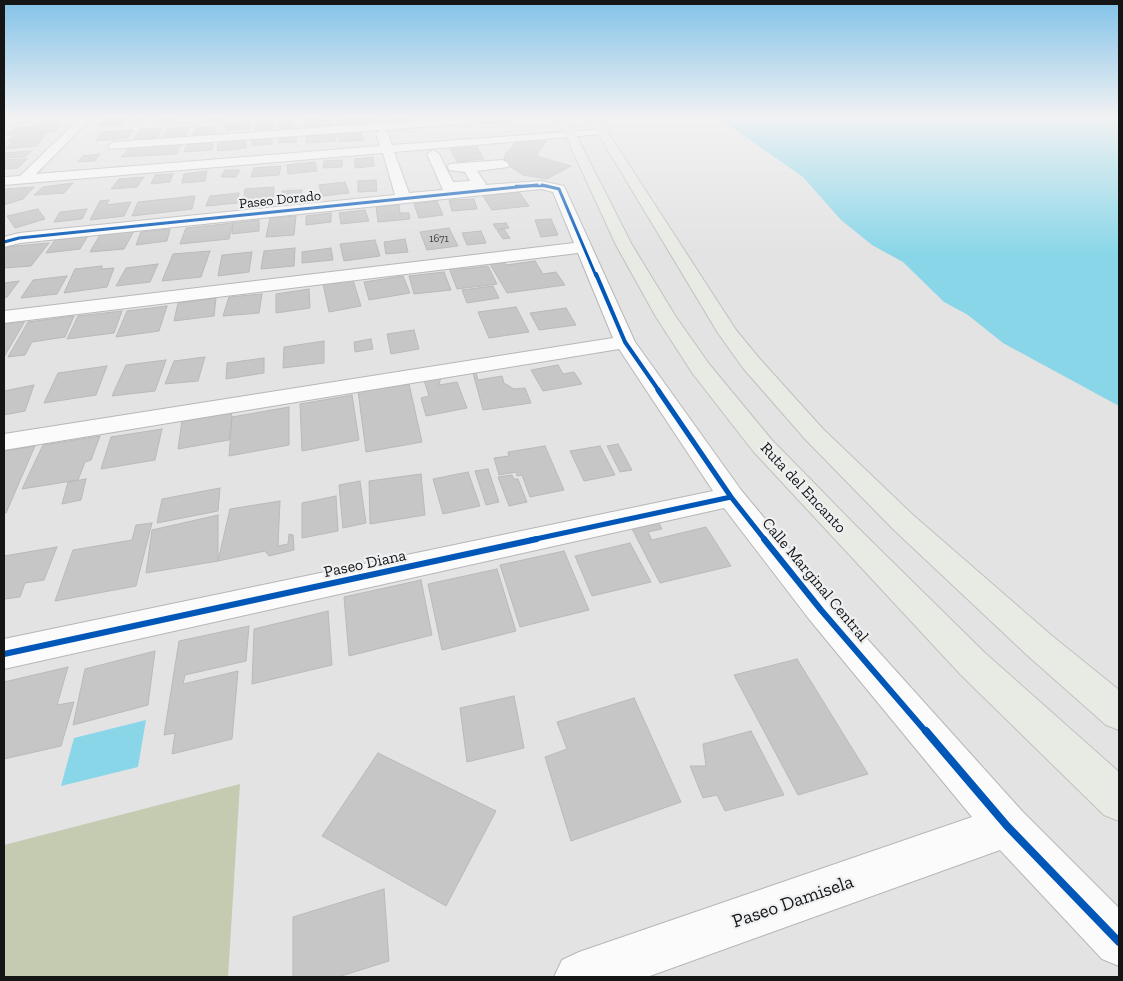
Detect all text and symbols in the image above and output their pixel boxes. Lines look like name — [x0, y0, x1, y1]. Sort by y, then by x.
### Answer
street label: Paseo Dorado — [238, 187, 322, 213]
house number: 1671 — [429, 232, 449, 246]
street label: Ruta del Encanto — [756, 439, 850, 537]
street label: Calle Marginal Central — [758, 514, 872, 646]
street label: Paseo Diana — [322, 546, 408, 582]
street label: Paseo Damisela — [729, 871, 857, 933]

